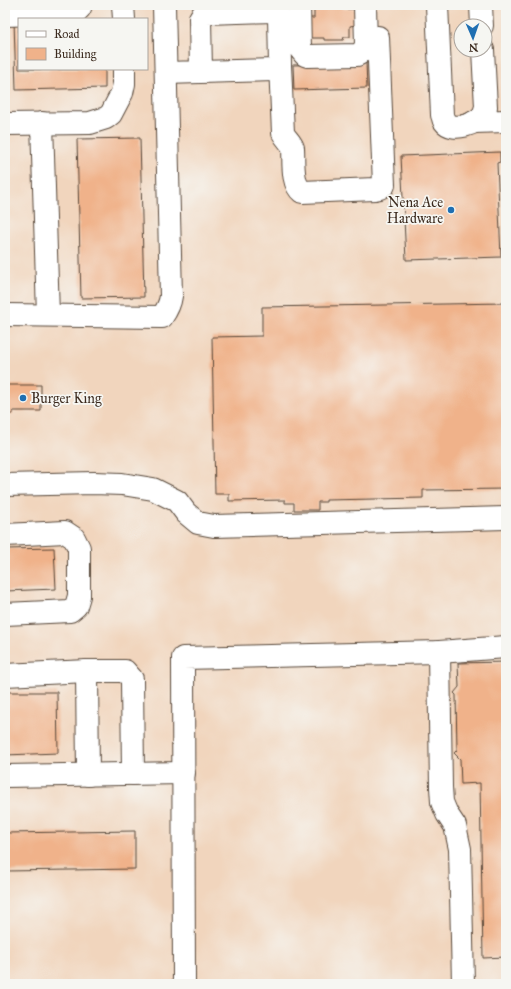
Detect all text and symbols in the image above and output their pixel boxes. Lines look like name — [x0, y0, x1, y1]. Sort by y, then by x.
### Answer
legend — [18, 18, 148, 70]
north arrow — [453, 18, 493, 58]
text: Road — [54, 27, 80, 41]
text: N — [468, 41, 478, 54]
text: Building — [54, 47, 97, 62]
place label: Nena Ace Hardware — [387, 194, 443, 227]
marker: Nena Ace Hardware — [446, 205, 456, 215]
place label: Burger King — [31, 390, 102, 407]
marker: Burger King — [18, 393, 28, 403]

